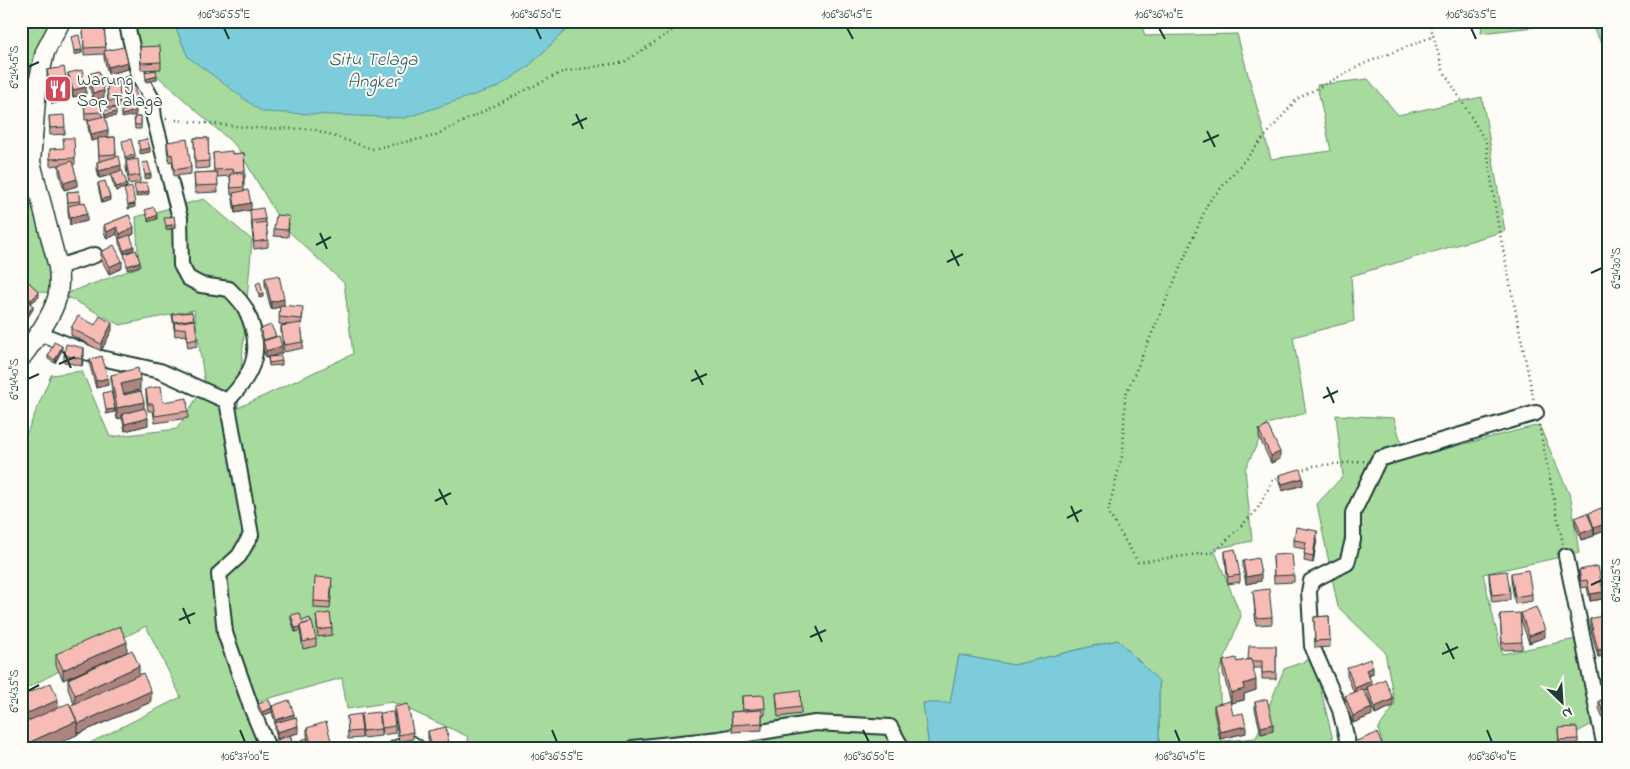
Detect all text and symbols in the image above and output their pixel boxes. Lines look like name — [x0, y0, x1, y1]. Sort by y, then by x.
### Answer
text: 106°36'55"E — [198, 6, 250, 24]
text: 106°36'50"E — [510, 6, 562, 24]
text: 106°36'45"E — [822, 6, 872, 24]
text: 106°36'40"E — [1134, 6, 1184, 24]
text: 106°36'35"E — [1446, 6, 1496, 24]
text: 6°24'45"S — [6, 45, 24, 88]
water label: Situ Telaga Angker — [328, 47, 418, 97]
place label: Warung Sop Talaga — [77, 68, 163, 116]
restaurant icon: Warung Sop Talaga — [43, 74, 73, 104]
text: 6°24'30"S — [1608, 247, 1626, 289]
text: 6°24'40"S — [6, 358, 24, 400]
text: 6°24'25"S — [1608, 558, 1626, 602]
text: 6°24'35"S — [6, 669, 24, 713]
north arrow — [1538, 676, 1588, 726]
text: N — [1558, 701, 1576, 724]
text: 106°37'00"E — [220, 748, 270, 766]
text: 106°36'55"E — [531, 748, 583, 766]
text: 106°36'50"E — [843, 748, 895, 766]
text: 106°36'45"E — [1155, 748, 1205, 766]
text: 106°36'40"E — [1467, 748, 1517, 766]

